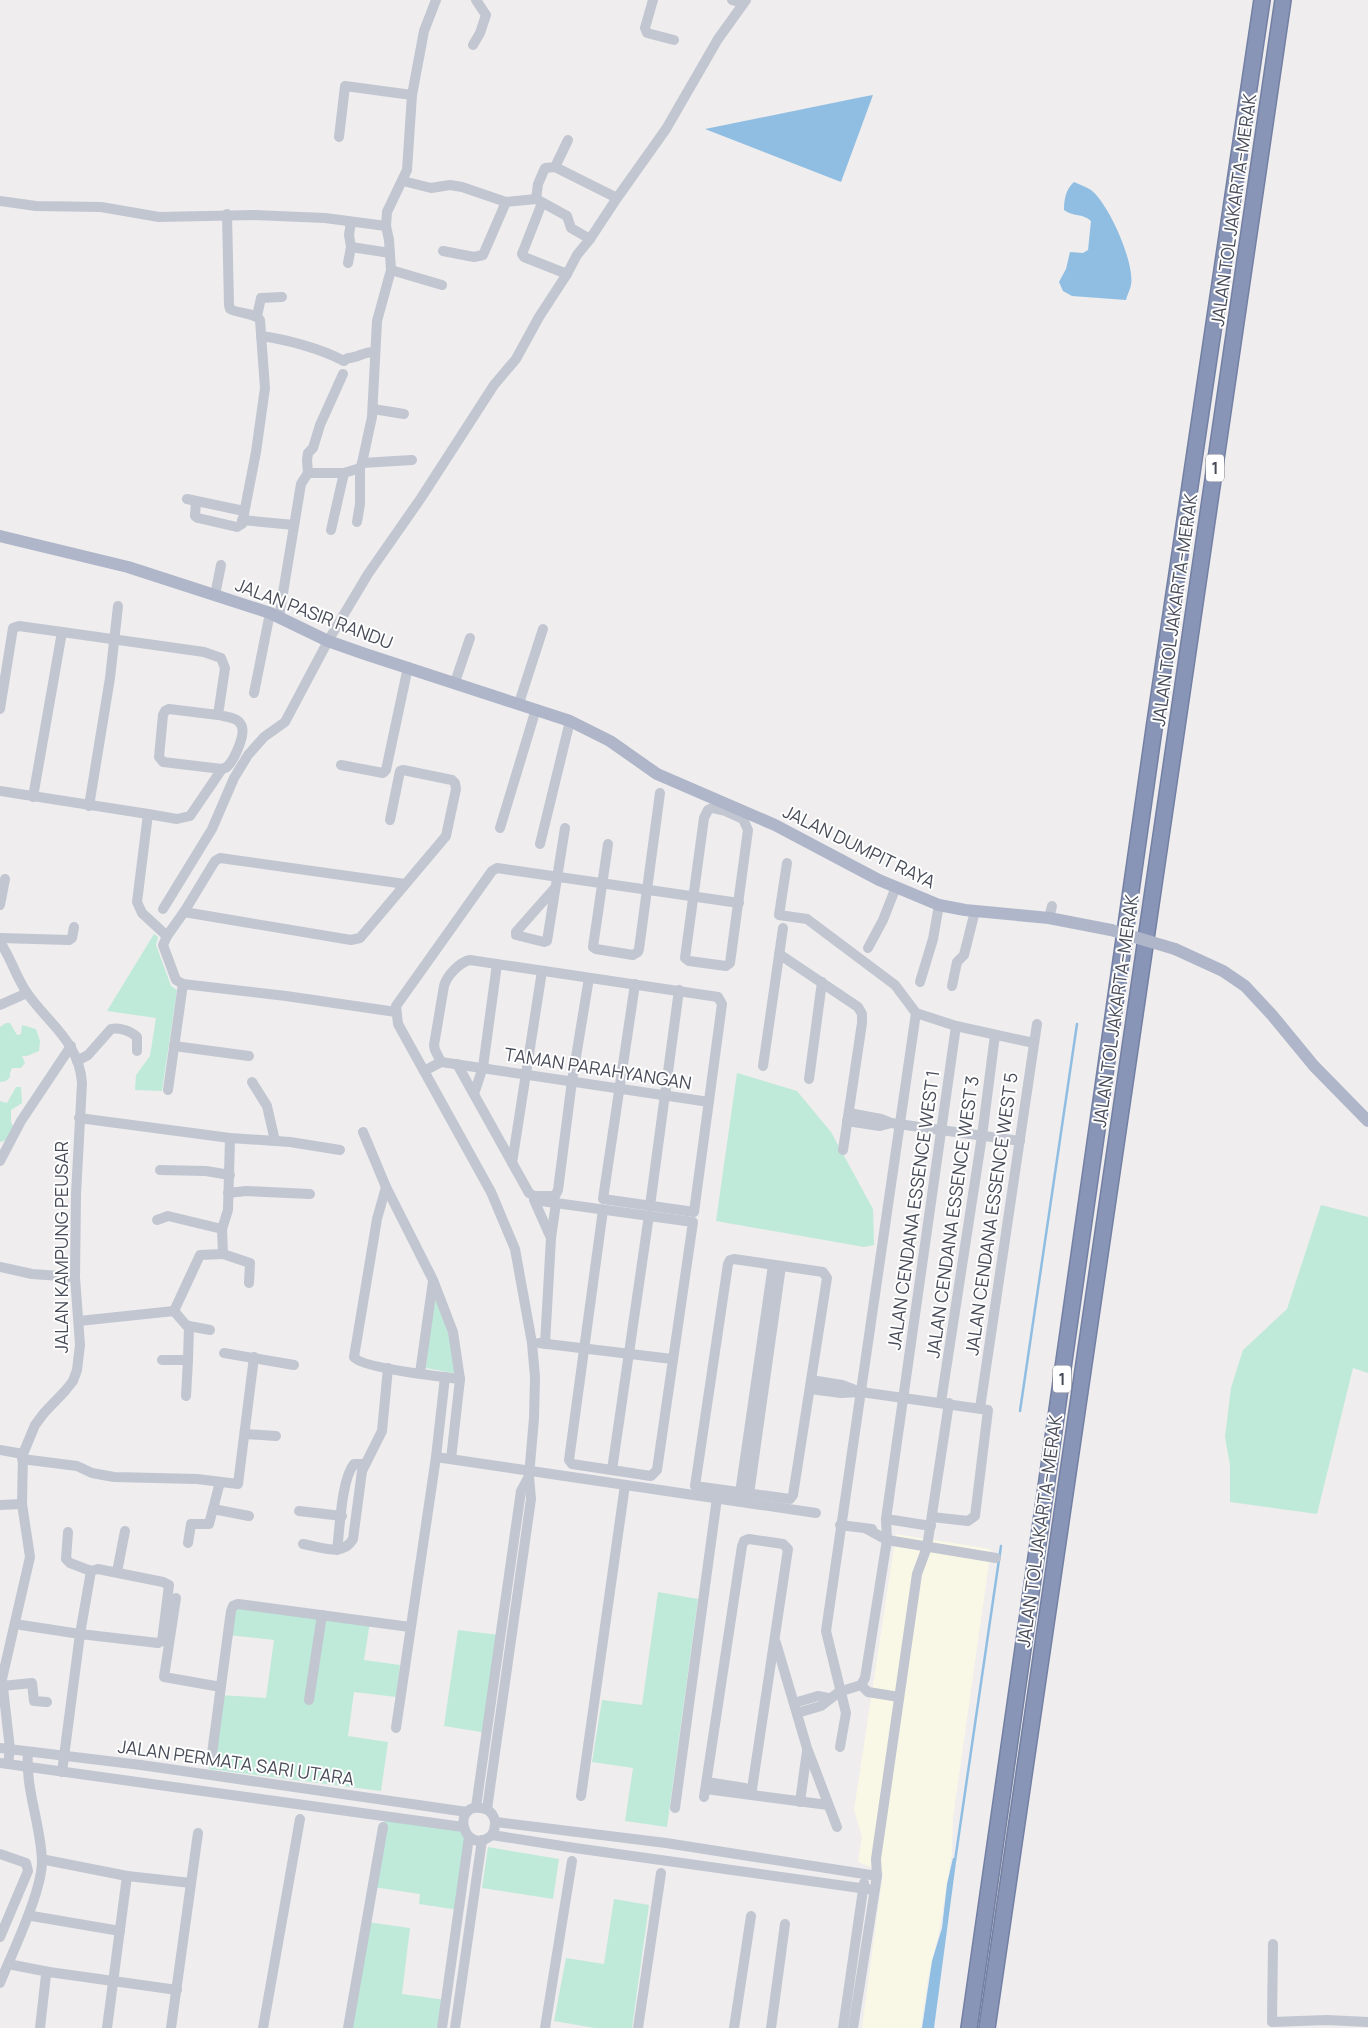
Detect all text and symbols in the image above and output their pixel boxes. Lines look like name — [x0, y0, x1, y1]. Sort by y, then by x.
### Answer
street label: JALAN TOL JAKARTA–MERAK — [1205, 92, 1261, 328]
road number: 1 — [1206, 454, 1224, 482]
street label: JALAN TOL JAKARTA–MERAK — [1146, 492, 1202, 728]
street label: JALAN PASIR RANDU — [232, 572, 397, 654]
street label: JALAN DUMPIT RAYA — [779, 799, 940, 894]
street label: JALAN TOL JAKARTA–MERAK — [1087, 893, 1143, 1129]
street label: TAMAN PARAHYANGAN — [503, 1041, 693, 1095]
street label: JALAN CENDANA ESSENCE WEST 1 — [882, 1069, 945, 1351]
street label: JALAN CENDANA ESSENCE WEST 5 — [959, 1071, 1023, 1357]
street label: JALAN CENDANA ESSENCE WEST 3 — [920, 1074, 984, 1360]
street label: JALAN KAMPUNG PEUSAR — [49, 1141, 73, 1353]
road number: 1 — [1053, 1366, 1071, 1392]
street label: JALAN TOL JAKARTA–MERAK — [1011, 1413, 1067, 1649]
street label: JALAN PERMATA SARI UTARA — [117, 1734, 356, 1791]

